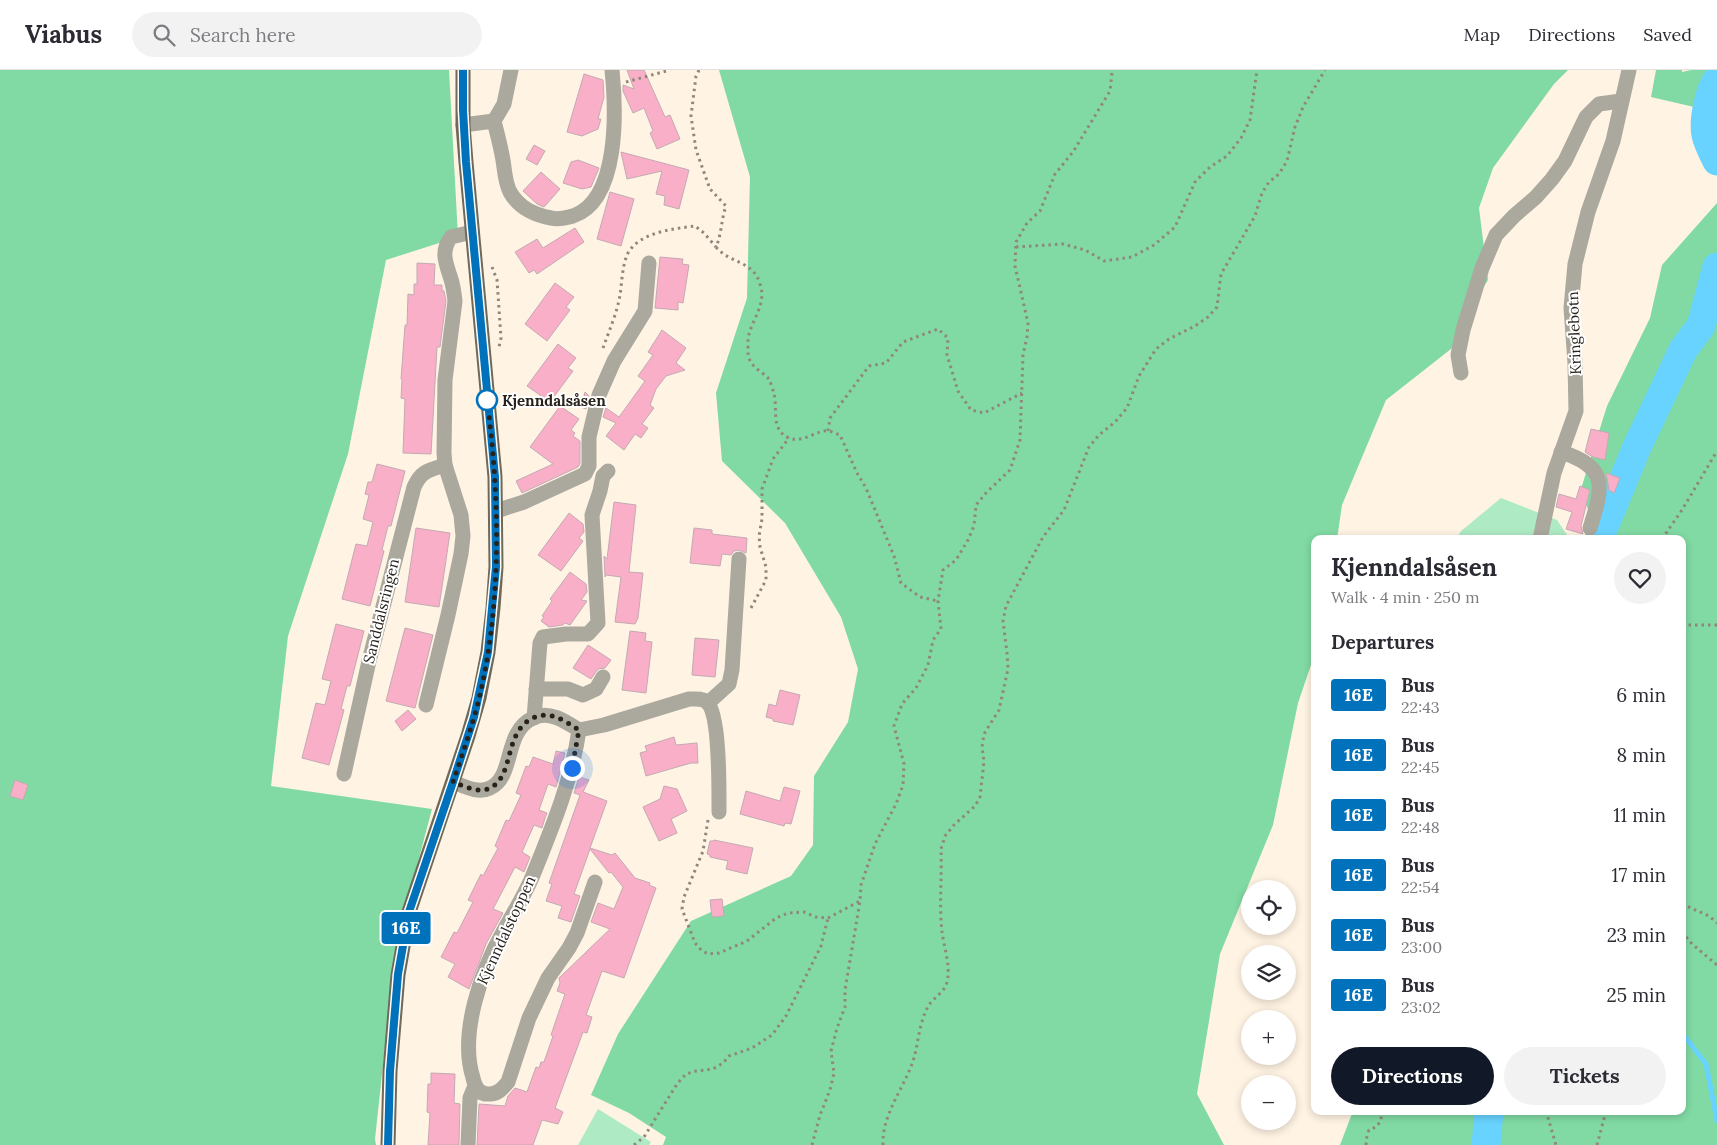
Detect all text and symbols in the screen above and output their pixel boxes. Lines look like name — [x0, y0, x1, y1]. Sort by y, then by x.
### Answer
search box — [132, 12, 482, 57]
text: Viabus — [25, 19, 102, 50]
icon: search — [150, 21, 178, 49]
text: Search here — [190, 23, 296, 47]
text: Map — [1464, 23, 1500, 46]
text: Directions — [1528, 23, 1615, 46]
text: Saved — [1643, 23, 1692, 46]
street label: Kringlebotn — [1563, 291, 1585, 375]
marker: Kjenndalsåsen — [476, 389, 498, 411]
place label: Kjenndalsåsen — [502, 391, 606, 410]
text: Kjenndalsåsen — [1331, 552, 1497, 583]
button: heart — [1614, 552, 1666, 604]
street label: Sanddalsringen — [359, 557, 403, 665]
text: Walk · 4 min · 250 m — [1331, 587, 1479, 607]
text: Departures — [1331, 630, 1434, 654]
text: Bus — [1401, 673, 1434, 697]
text: 16E — [1344, 683, 1373, 706]
text: 6 min — [1616, 683, 1666, 707]
text: 22:43 — [1401, 697, 1440, 717]
text: Bus — [1401, 733, 1434, 757]
text: 16E — [1344, 743, 1373, 766]
text: 8 min — [1616, 743, 1666, 767]
your location — [560, 756, 585, 781]
text: 22:45 — [1401, 757, 1440, 777]
text: Bus — [1401, 793, 1434, 817]
text: 16E — [1344, 803, 1373, 826]
text: 11 min — [1613, 803, 1666, 827]
text: 22:48 — [1401, 817, 1440, 837]
text: Bus — [1401, 853, 1434, 877]
text: 16E — [1344, 863, 1373, 886]
text: 17 min — [1611, 863, 1666, 887]
street label: Kjenndalstoppen — [472, 873, 540, 987]
text: 22:54 — [1401, 877, 1440, 897]
map controls — [1241, 880, 1296, 1130]
button: locate — [1241, 880, 1296, 935]
line badge: 16E — [377, 912, 435, 944]
text: Bus — [1401, 913, 1434, 937]
text: 16E — [392, 916, 420, 939]
text: 16E — [1344, 923, 1373, 946]
text: 23 min — [1607, 923, 1666, 947]
text: 23:00 — [1401, 937, 1442, 957]
button: layers — [1241, 945, 1296, 1000]
text: Bus — [1401, 973, 1434, 997]
text: 16E — [1344, 983, 1373, 1006]
text: 25 min — [1607, 983, 1666, 1007]
text: 23:02 — [1401, 997, 1441, 1017]
button: + — [1241, 1010, 1296, 1065]
button: Directions — [1331, 1047, 1494, 1105]
button: Tickets — [1504, 1047, 1666, 1105]
button: − — [1241, 1075, 1296, 1130]

